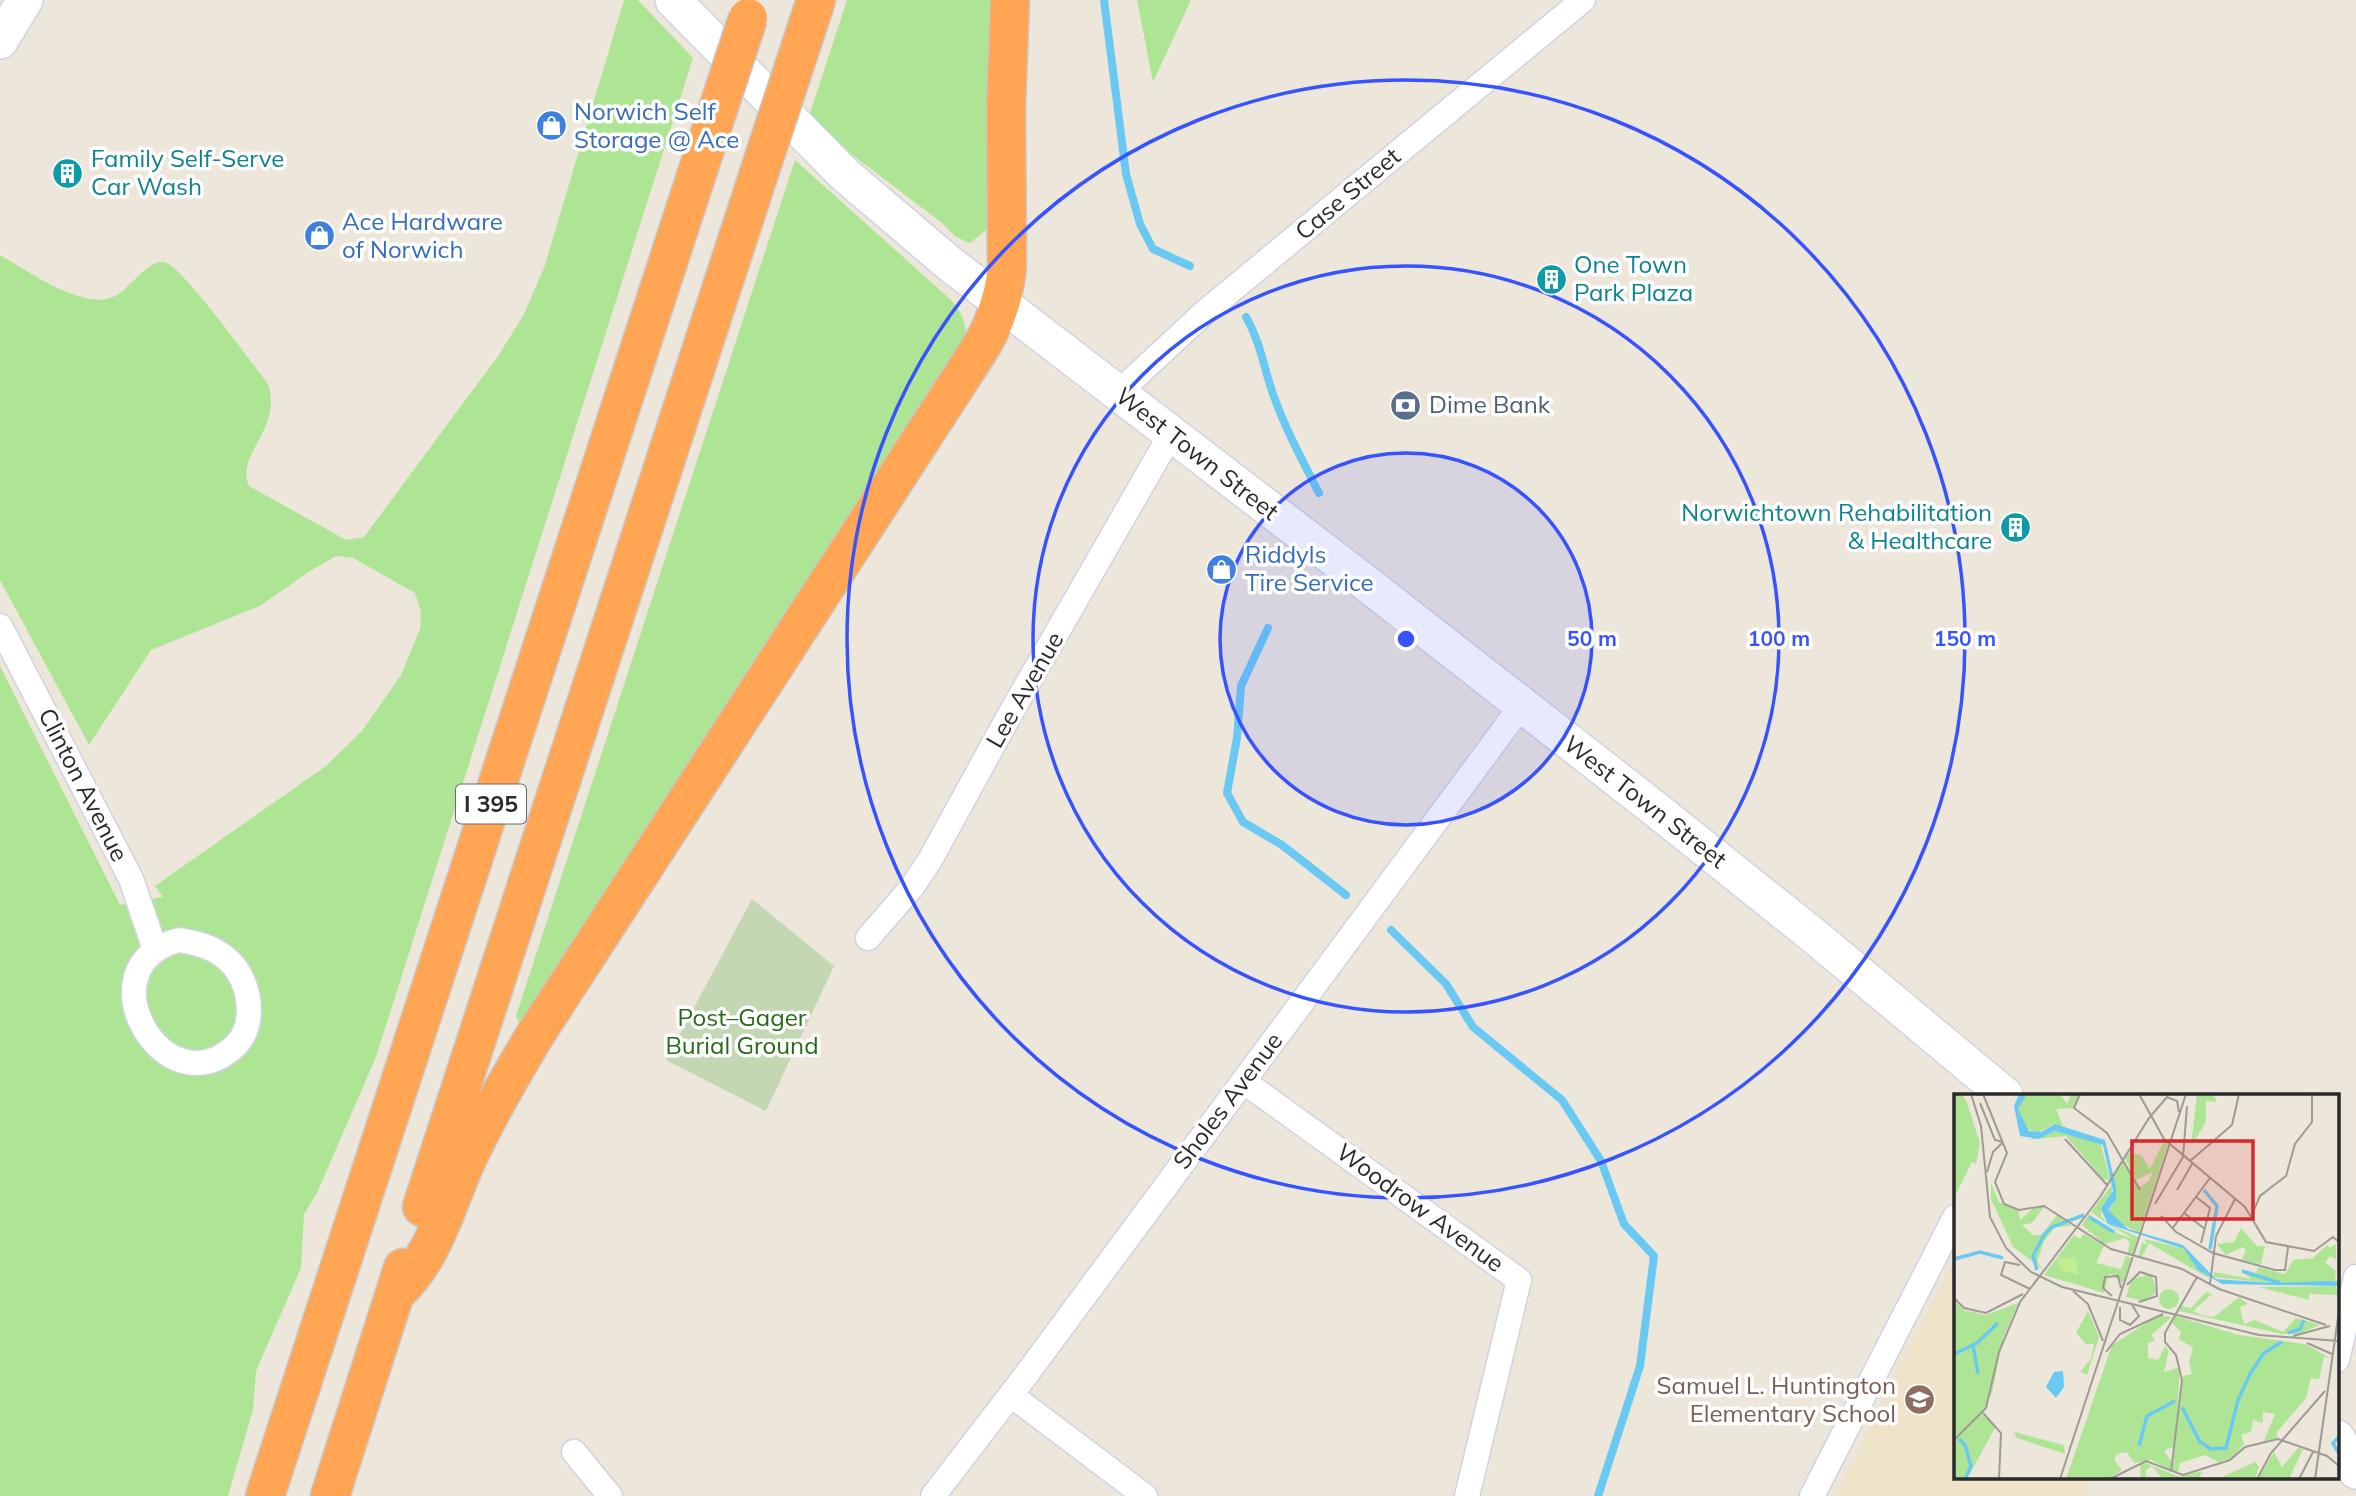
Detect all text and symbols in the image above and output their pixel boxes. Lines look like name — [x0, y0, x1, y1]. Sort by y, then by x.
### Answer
place label: Norwich Self Storage @ Ace — [574, 96, 739, 154]
shop icon: Norwich Self Storage @ Ace — [534, 109, 568, 143]
street label: Case Street — [1289, 141, 1406, 246]
place label: Family Self-Serve Car Wash — [91, 143, 284, 201]
building icon: Family Self-Serve Car Wash — [51, 156, 85, 190]
place label: Ace Hardware of Norwich — [342, 206, 503, 264]
shop icon: Ace Hardware of Norwich — [302, 219, 336, 253]
place label: One Town Park Plaza — [1574, 249, 1693, 307]
building icon: One Town Park Plaza — [1534, 262, 1568, 296]
street label: West Town Street — [1110, 380, 1285, 526]
bank icon: Dime Bank — [1389, 388, 1423, 422]
place label: Dime Bank — [1429, 389, 1551, 419]
place label: Norwichtown Rehabilitation & Healthcare — [1681, 497, 1992, 555]
building icon: Norwichtown Rehabilitation & Healthcare — [1998, 510, 2032, 544]
place label: Riddyls Tire Service — [1245, 539, 1374, 597]
shop icon: Riddyls Tire Service — [1205, 552, 1239, 586]
text: 50 m — [1567, 625, 1617, 651]
text: 100 m — [1748, 625, 1810, 651]
text: 150 m — [1934, 625, 1996, 651]
street label: Lee Avenue — [979, 626, 1069, 753]
centre of rings — [1394, 627, 1418, 651]
street label: Clinton Avenue — [32, 703, 135, 866]
street label: West Town Street — [1558, 728, 1733, 874]
road number: I 395 — [456, 784, 526, 824]
park label: Post–Gager Burial Ground — [665, 1002, 819, 1060]
street label: Sholes Avenue — [1166, 1026, 1288, 1175]
inset map — [1954, 1094, 2338, 1478]
street label: Woodrow Avenue — [1331, 1136, 1510, 1278]
place label: Samuel L. Huntington Elementary School — [1657, 1370, 1896, 1428]
school or university icon: Samuel L. Huntington Elementary School — [1902, 1383, 1936, 1417]

